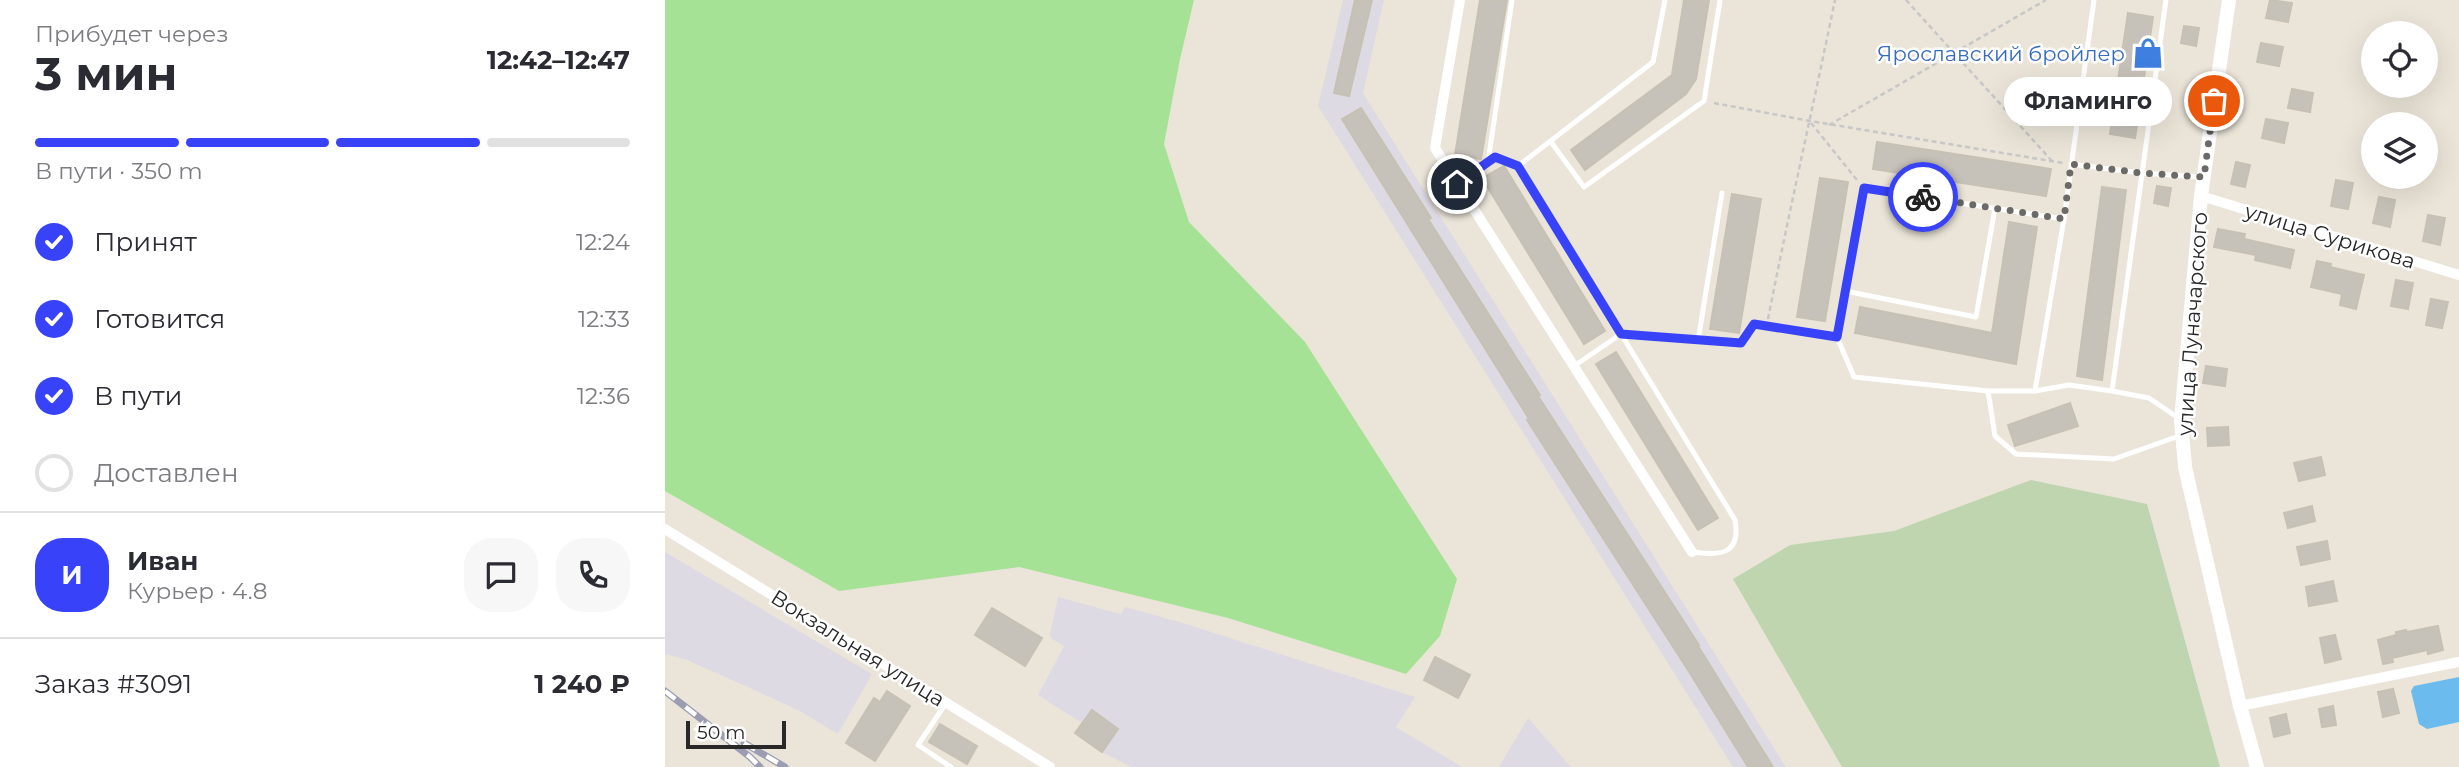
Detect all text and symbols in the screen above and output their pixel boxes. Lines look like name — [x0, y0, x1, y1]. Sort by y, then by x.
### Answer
text: Прибудет через — [35, 20, 229, 48]
map controls — [2361, 21, 2438, 189]
button: locate — [2361, 21, 2438, 98]
shop icon: Ярославский бройлер — [2131, 36, 2165, 70]
place label: Ярославский бройлер — [1877, 41, 2125, 66]
text: 12:42–12:47 — [487, 44, 630, 76]
text: 3 мин — [35, 45, 177, 102]
pin — [2184, 71, 2244, 131]
callout: Фламинго — [2004, 76, 2172, 126]
icon: bag — [2195, 82, 2233, 120]
text: Фламинго — [2024, 87, 2152, 115]
button: layers — [2361, 112, 2438, 189]
pin — [1427, 154, 1487, 214]
text: В пути · 350 m — [35, 157, 203, 185]
courier — [1888, 162, 1958, 232]
icon: home — [1438, 165, 1476, 203]
icon: bike — [1904, 178, 1942, 216]
street label: улица Сурикова — [2241, 198, 2418, 274]
street label: улица Луначарского — [2172, 211, 2212, 438]
icon: check — [35, 223, 73, 261]
text: Принят — [94, 226, 197, 258]
text: 12:24 — [576, 228, 630, 256]
icon: check — [35, 300, 73, 338]
text: Готовится — [94, 303, 225, 335]
text: 12:33 — [578, 305, 630, 333]
icon: check — [35, 377, 73, 415]
text: В пути — [94, 380, 183, 412]
text: 12:36 — [577, 382, 630, 410]
text: Доставлен — [94, 457, 239, 489]
button: chat — [464, 538, 538, 612]
button: phone — [556, 538, 630, 612]
text: Иван — [127, 545, 198, 577]
text: И — [61, 559, 83, 591]
text: Курьер · 4.8 — [127, 577, 267, 605]
street label: Вокзальная улица — [767, 584, 949, 712]
text: Заказ #3091 — [35, 668, 192, 700]
text: 1 240 ₽ — [534, 668, 630, 700]
scale bar — [686, 718, 786, 750]
text: 50 m — [697, 721, 745, 744]

